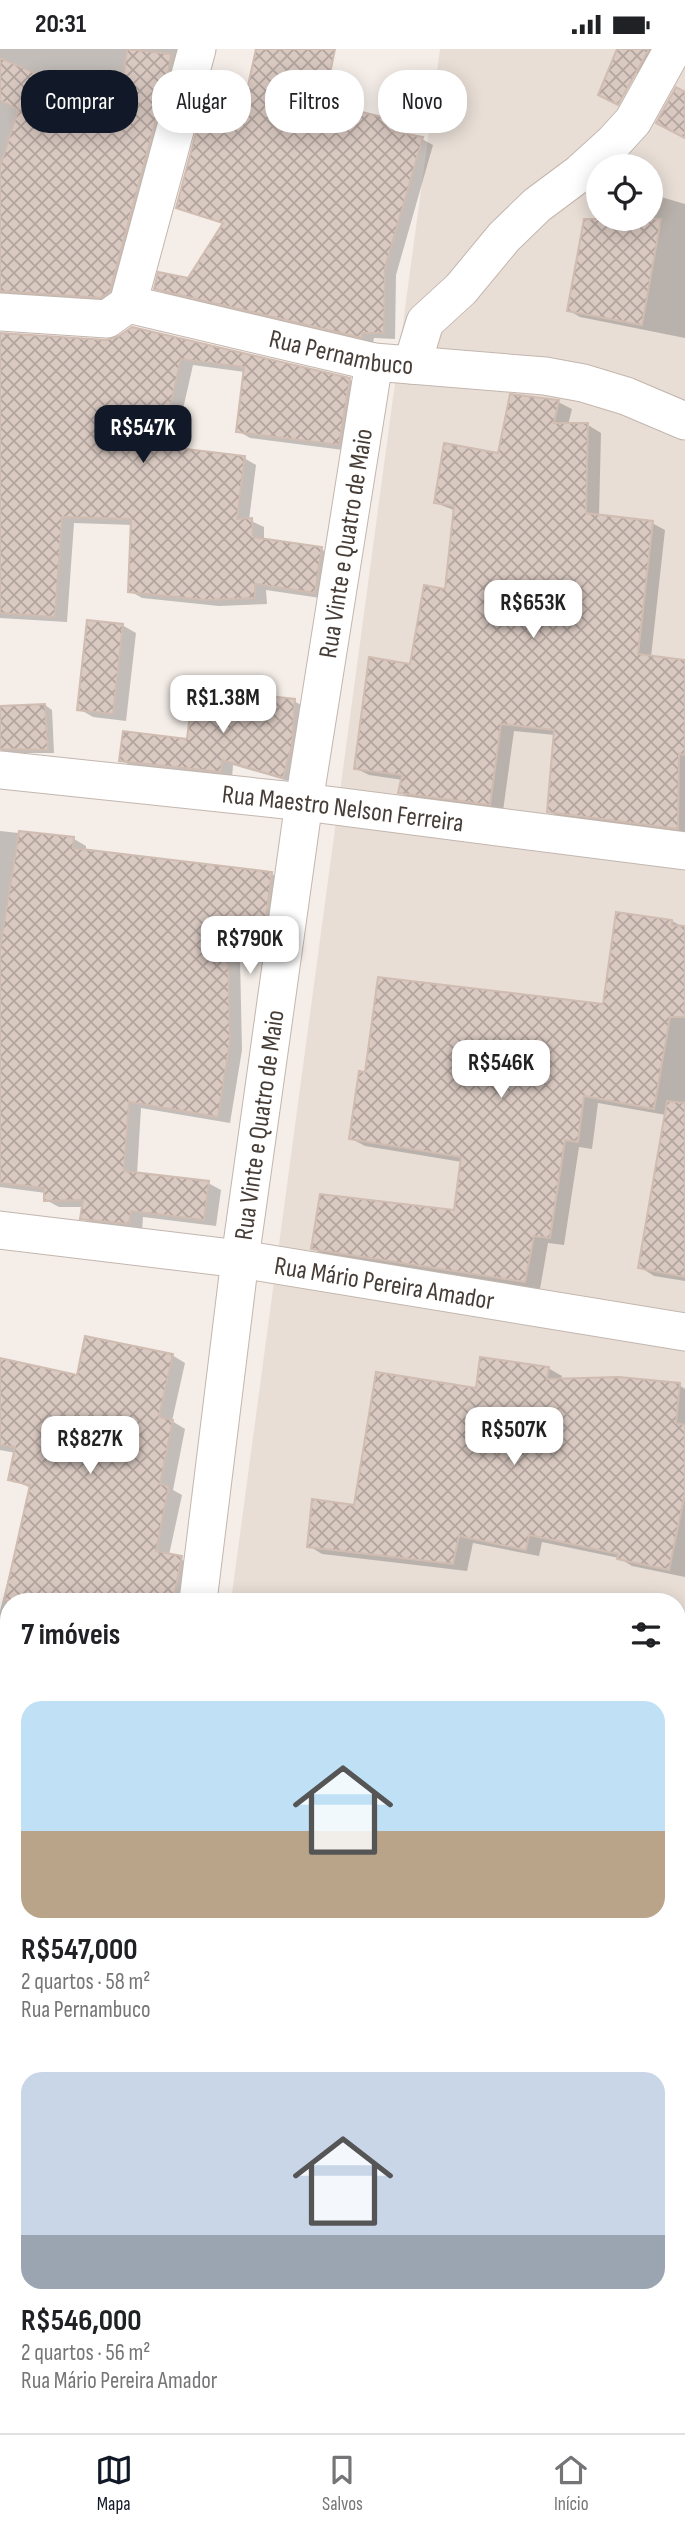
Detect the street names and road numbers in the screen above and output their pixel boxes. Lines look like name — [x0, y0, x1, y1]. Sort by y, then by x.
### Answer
street label: Rua Pernambuco — [266, 324, 415, 382]
street label: Rua Vinte e Quatro de Maio — [313, 427, 380, 661]
street label: Rua Maestro Nelson Ferreira — [220, 779, 465, 839]
street label: Rua Vinte e Quatro de Maio — [229, 1008, 292, 1242]
street label: Rua Mário Pereira Amador — [272, 1251, 497, 1318]

